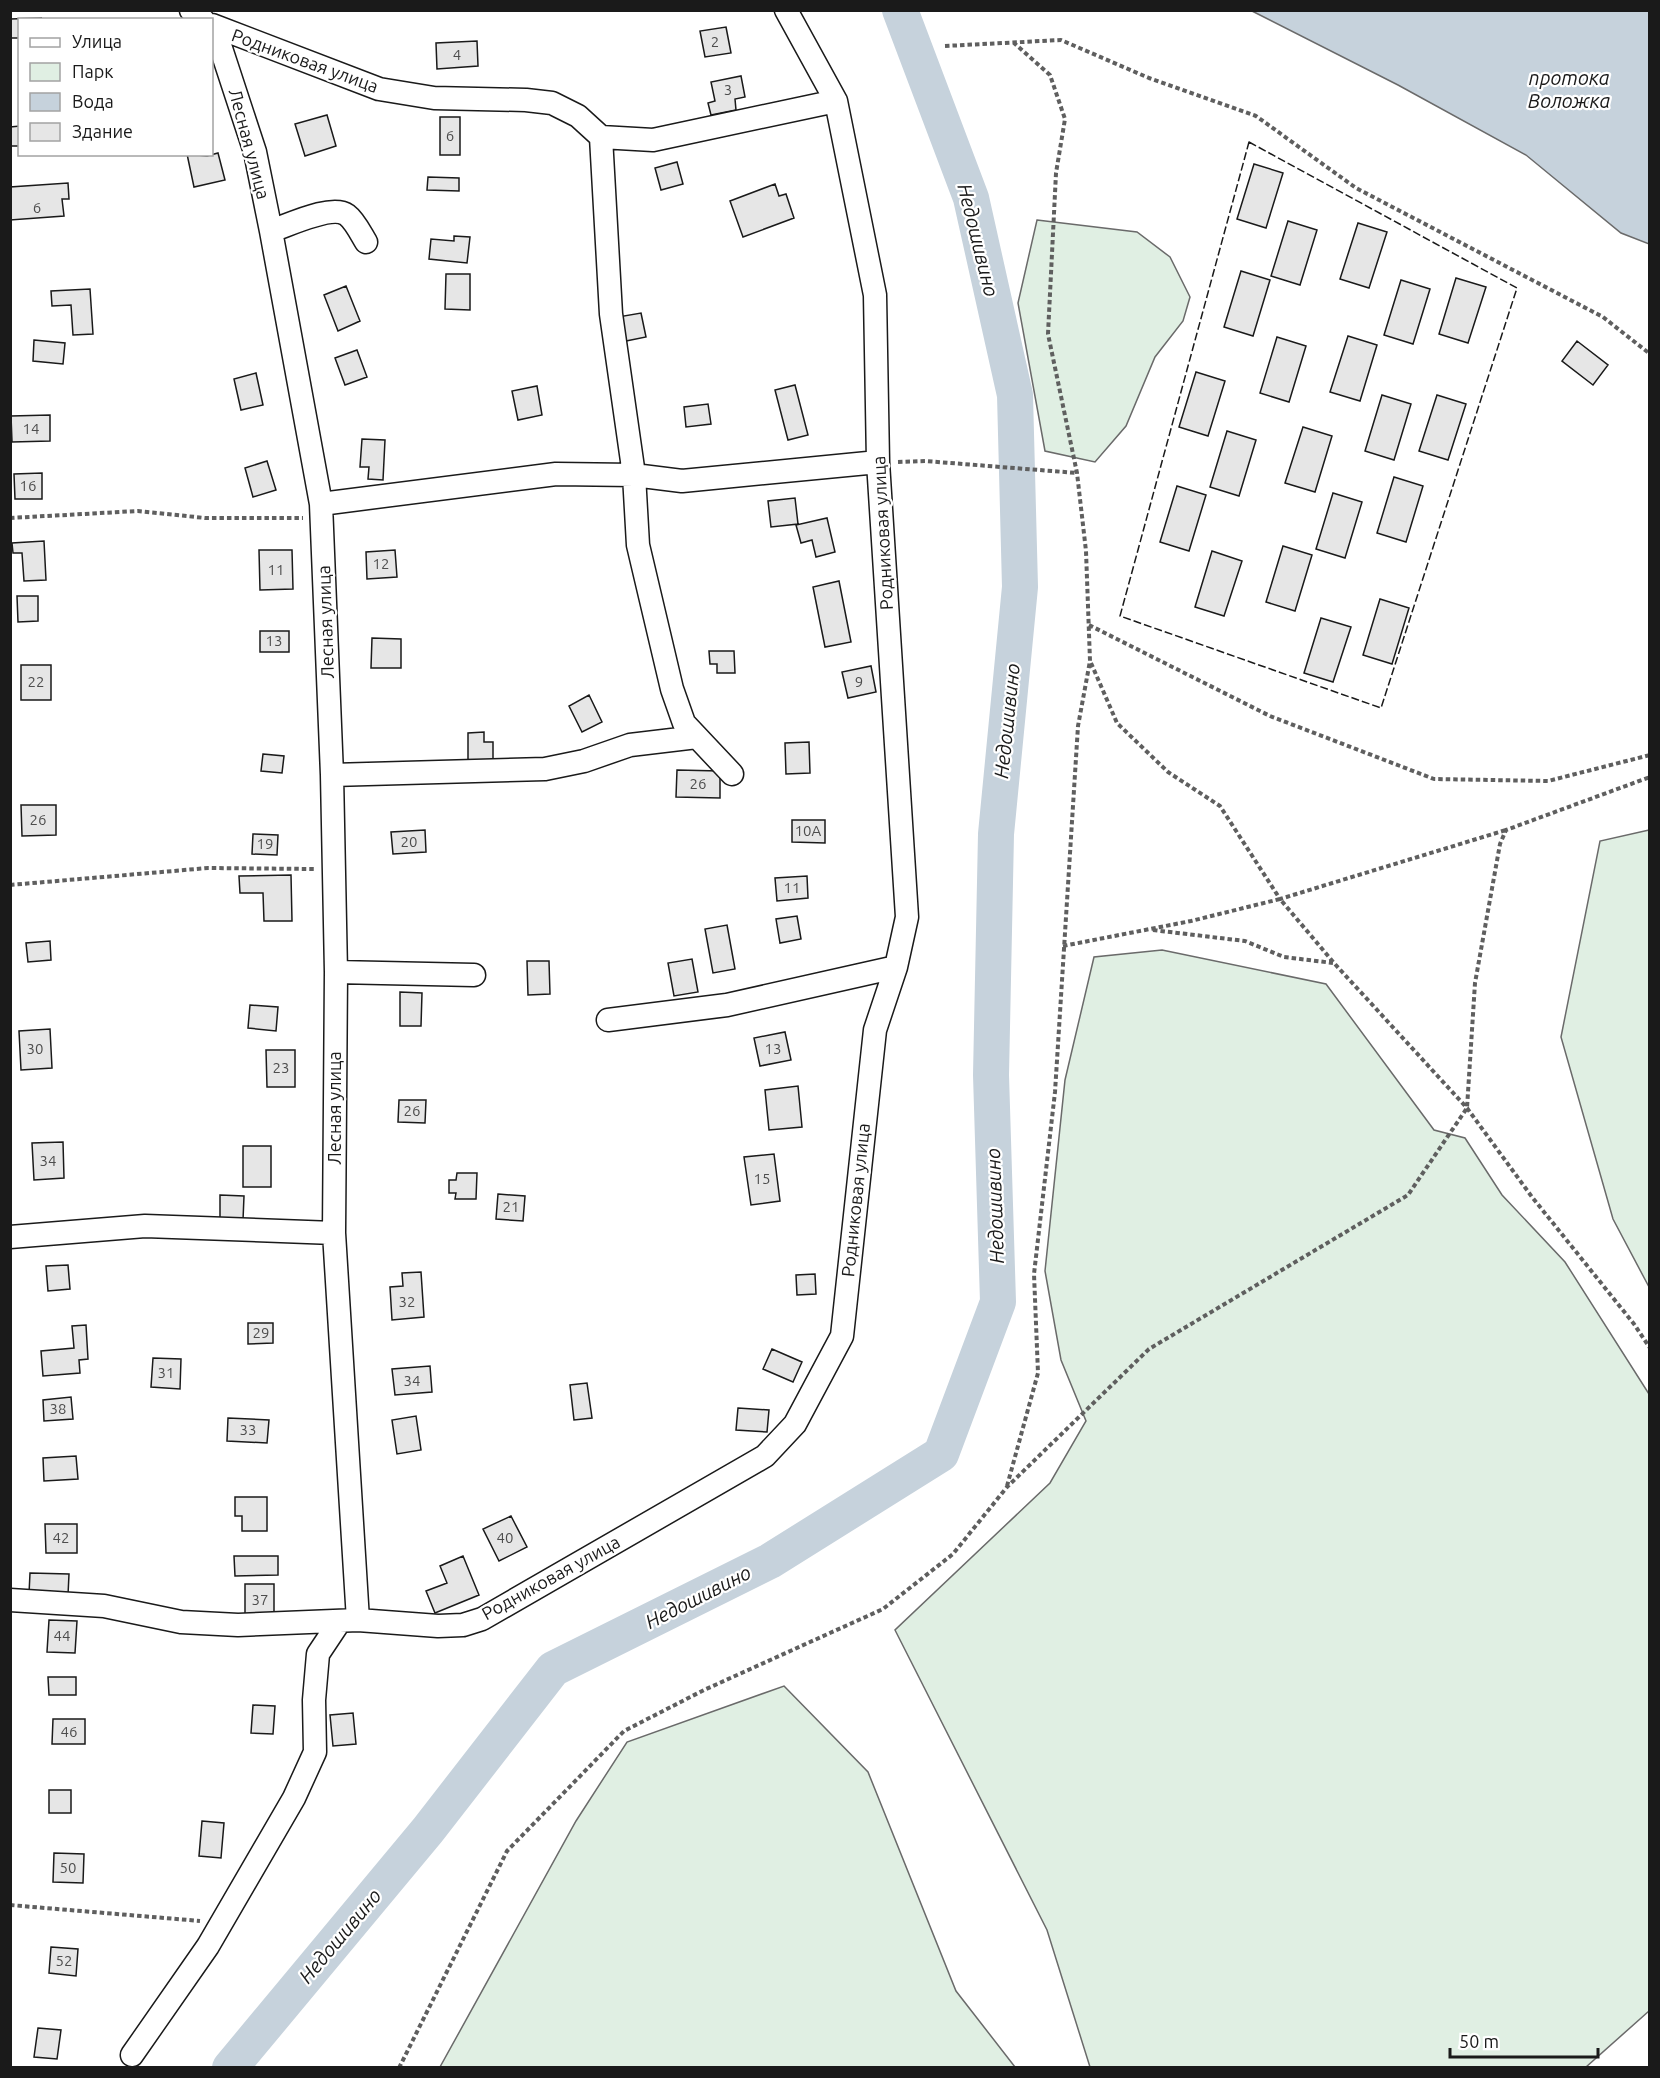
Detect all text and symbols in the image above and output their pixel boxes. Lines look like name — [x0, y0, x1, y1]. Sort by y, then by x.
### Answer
legend — [18, 18, 213, 156]
street label: Родниковая улица — [229, 24, 381, 96]
text: Улица — [72, 31, 122, 51]
house number: 2 — [711, 33, 719, 50]
house number: 4 — [453, 46, 461, 63]
text: Парк — [72, 61, 113, 81]
water label: протока Воложка — [1528, 66, 1610, 112]
house number: 3 — [724, 81, 732, 98]
street label: Лесная улица — [226, 86, 274, 201]
text: Вода — [72, 91, 114, 111]
text: Здание — [72, 121, 133, 141]
house number: 6 — [446, 127, 454, 144]
water label: Недошивино — [953, 181, 1004, 299]
house number: 6 — [33, 199, 41, 216]
house number: 14 — [23, 420, 39, 437]
street label: Родниковая улица — [868, 455, 896, 611]
house number: 16 — [20, 477, 36, 494]
house number: 12 — [373, 555, 389, 572]
house number: 11 — [268, 561, 284, 578]
street label: Лесная улица — [313, 565, 337, 679]
house number: 13 — [266, 632, 282, 649]
water label: Недошивино — [989, 662, 1024, 780]
house number: 22 — [28, 673, 44, 690]
house number: 9 — [855, 673, 863, 690]
house number: 26 — [690, 775, 706, 792]
house number: 26 — [30, 811, 46, 828]
house number: 10А — [795, 822, 822, 839]
house number: 20 — [401, 833, 417, 850]
house number: 19 — [257, 835, 273, 852]
house number: 11 — [784, 879, 800, 896]
house number: 30 — [27, 1040, 43, 1057]
house number: 13 — [765, 1040, 781, 1057]
street label: Лесная улица — [324, 1051, 344, 1165]
house number: 23 — [273, 1059, 289, 1076]
house number: 26 — [404, 1102, 420, 1119]
street label: Родниковая улица — [837, 1122, 873, 1278]
water label: Недошивино — [981, 1148, 1008, 1264]
house number: 34 — [40, 1152, 56, 1169]
house number: 15 — [754, 1170, 770, 1187]
house number: 21 — [503, 1198, 519, 1215]
house number: 32 — [399, 1293, 415, 1310]
house number: 29 — [253, 1324, 269, 1341]
house number: 31 — [158, 1364, 174, 1381]
house number: 34 — [404, 1372, 420, 1389]
house number: 38 — [50, 1400, 66, 1417]
house number: 33 — [240, 1421, 256, 1438]
house number: 42 — [53, 1529, 69, 1546]
house number: 40 — [497, 1529, 513, 1546]
street label: Родниковая улица — [478, 1531, 623, 1623]
water label: Недошивино — [641, 1560, 755, 1633]
house number: 37 — [252, 1591, 268, 1608]
house number: 44 — [54, 1627, 70, 1644]
house number: 46 — [61, 1723, 77, 1740]
house number: 50 — [60, 1859, 76, 1876]
water label: Недошивино — [294, 1884, 386, 1987]
house number: 52 — [56, 1952, 72, 1969]
scale bar — [1450, 2021, 1598, 2059]
text: 50 m — [1459, 2031, 1499, 2051]

